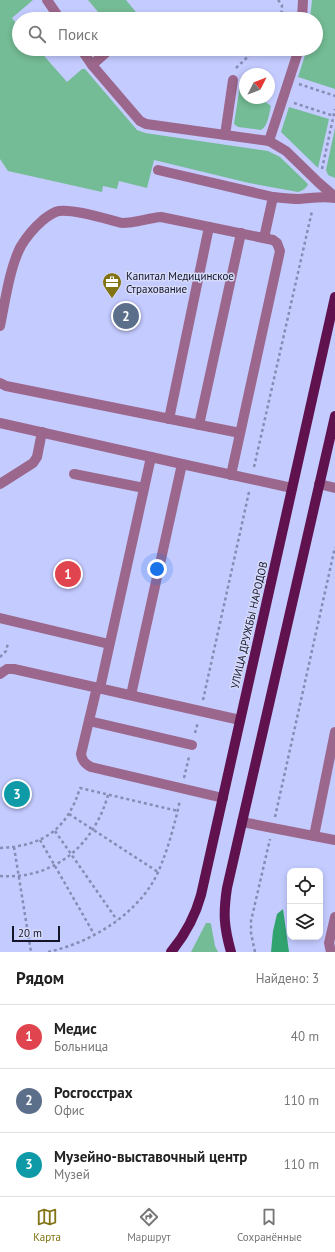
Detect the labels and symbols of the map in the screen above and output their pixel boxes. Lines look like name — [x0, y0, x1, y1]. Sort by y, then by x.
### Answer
north arrow — [239, 68, 275, 104]
place label: Капитал Медицинское Страхование — [126, 269, 234, 296]
office icon: Капитал Медицинское Страхование — [101, 271, 123, 299]
pin: 2 — [113, 301, 139, 331]
pin: 1 — [55, 559, 81, 589]
your location — [147, 559, 167, 579]
street label: УЛИЦА ДРУЖБЫ НАРОДОВ — [228, 560, 270, 690]
pin: 3 — [4, 779, 30, 809]
scale bar — [12, 924, 60, 943]

